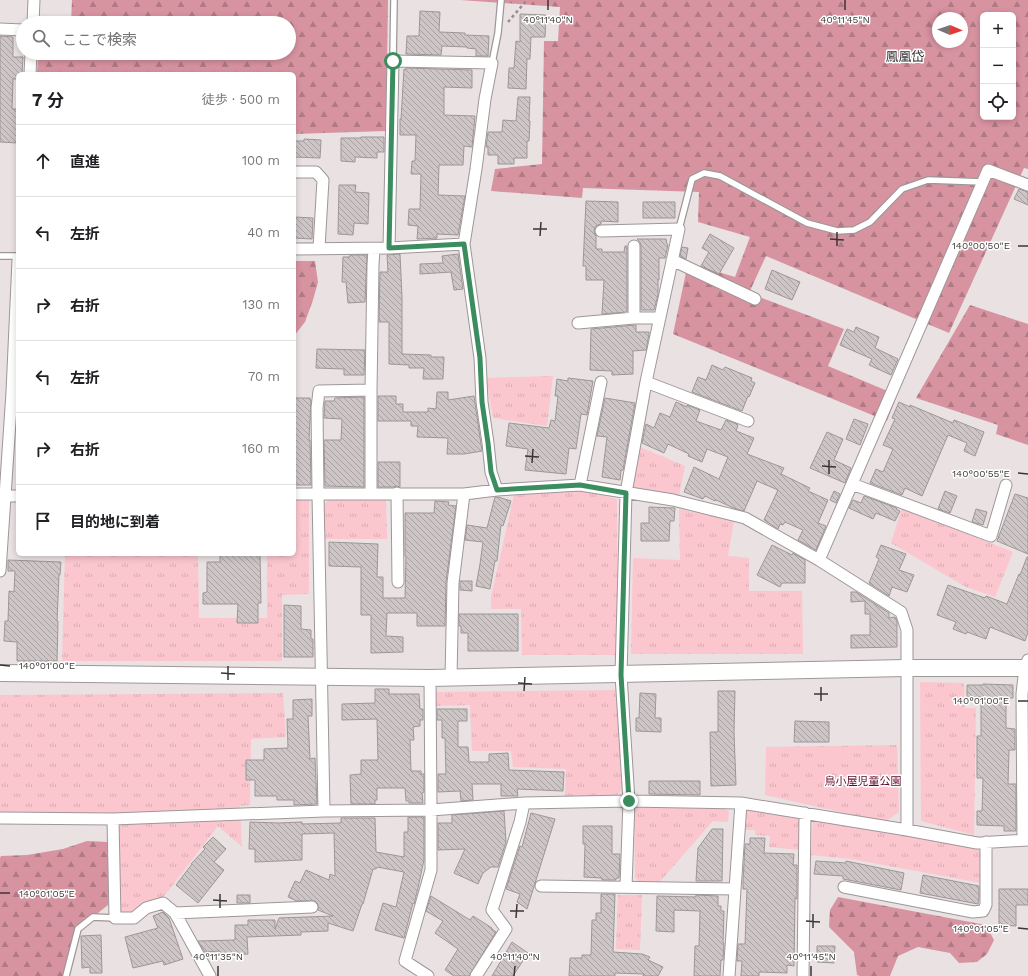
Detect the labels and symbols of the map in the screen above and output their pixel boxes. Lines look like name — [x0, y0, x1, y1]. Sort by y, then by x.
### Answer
north arrow — [932, 12, 968, 48]
text: 40°11'40"N — [523, 14, 573, 25]
text: 40°11'45"N — [820, 14, 870, 25]
district label: 鳳凰岱 — [885, 49, 925, 64]
route start — [384, 52, 402, 70]
text: 140°00'50"E — [952, 240, 1010, 251]
text: 140°00'55"E — [952, 468, 1010, 479]
text: 140°01'00"E — [19, 660, 75, 671]
text: 140°01'00"E — [953, 695, 1009, 706]
park label: 鳥小屋児童公園 — [825, 775, 902, 788]
route end — [620, 792, 638, 810]
text: 140°01'05"E — [19, 888, 75, 899]
text: 140°01'05"E — [953, 923, 1009, 934]
text: 40°11'35"N — [193, 951, 243, 962]
text: 40°11'40"N — [490, 951, 540, 962]
text: 40°11'45"N — [786, 951, 836, 962]

